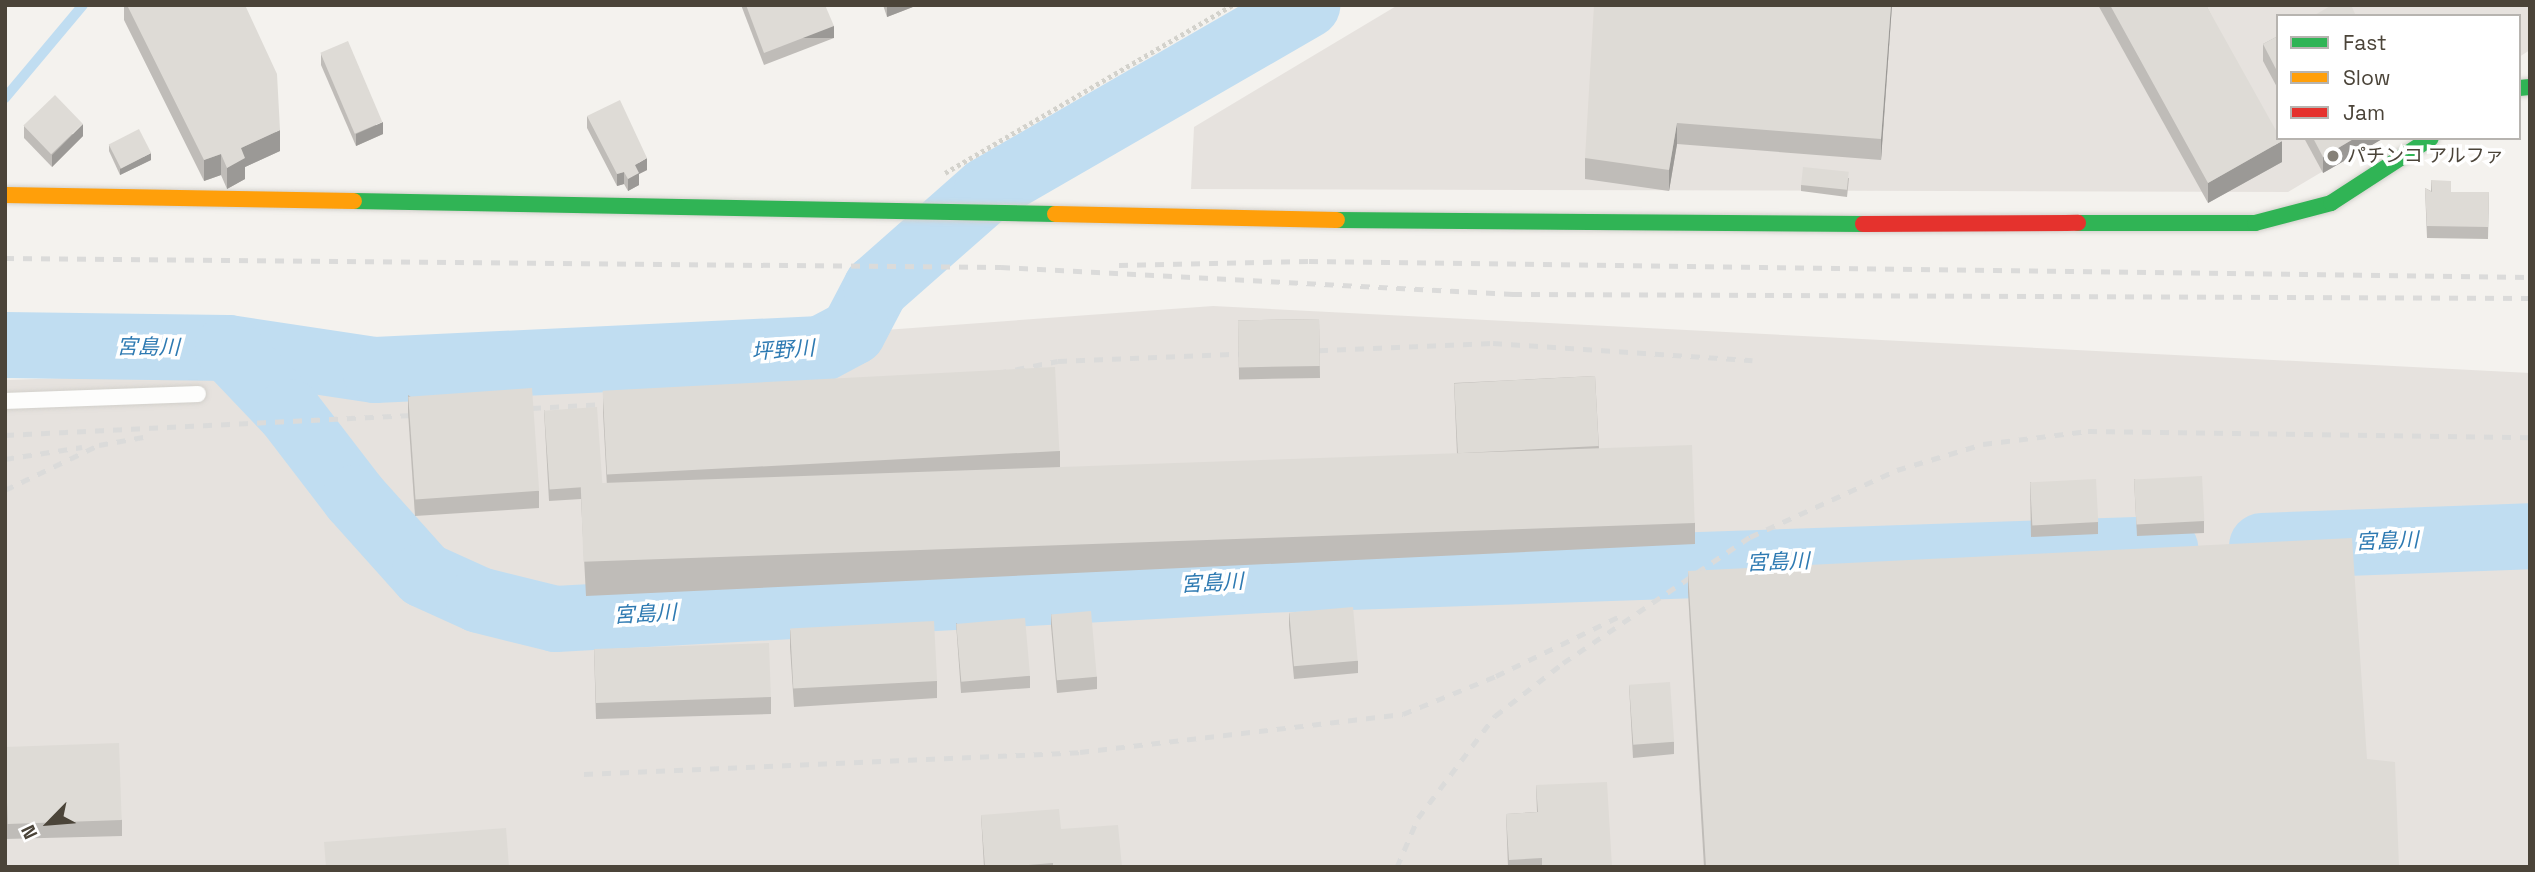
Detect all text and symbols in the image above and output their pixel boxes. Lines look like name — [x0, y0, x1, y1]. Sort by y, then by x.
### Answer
legend — [2276, 14, 2521, 140]
text: Fast — [2343, 29, 2387, 56]
text: Slow — [2343, 64, 2391, 91]
text: Jam — [2343, 99, 2385, 126]
place label: パチンコ アルファ — [2347, 145, 2504, 167]
marker: パチンコ アルファ — [2325, 148, 2341, 164]
water label: 宮島川 — [116, 334, 180, 360]
water label: 坪野川 — [751, 335, 815, 365]
water label: 宮島川 — [2355, 527, 2419, 555]
water label: 宮島川 — [1746, 548, 1810, 576]
water label: 宮島川 — [1180, 569, 1244, 597]
water label: 宮島川 — [613, 600, 677, 628]
north arrow — [14, 788, 84, 858]
text: N — [15, 821, 44, 843]

